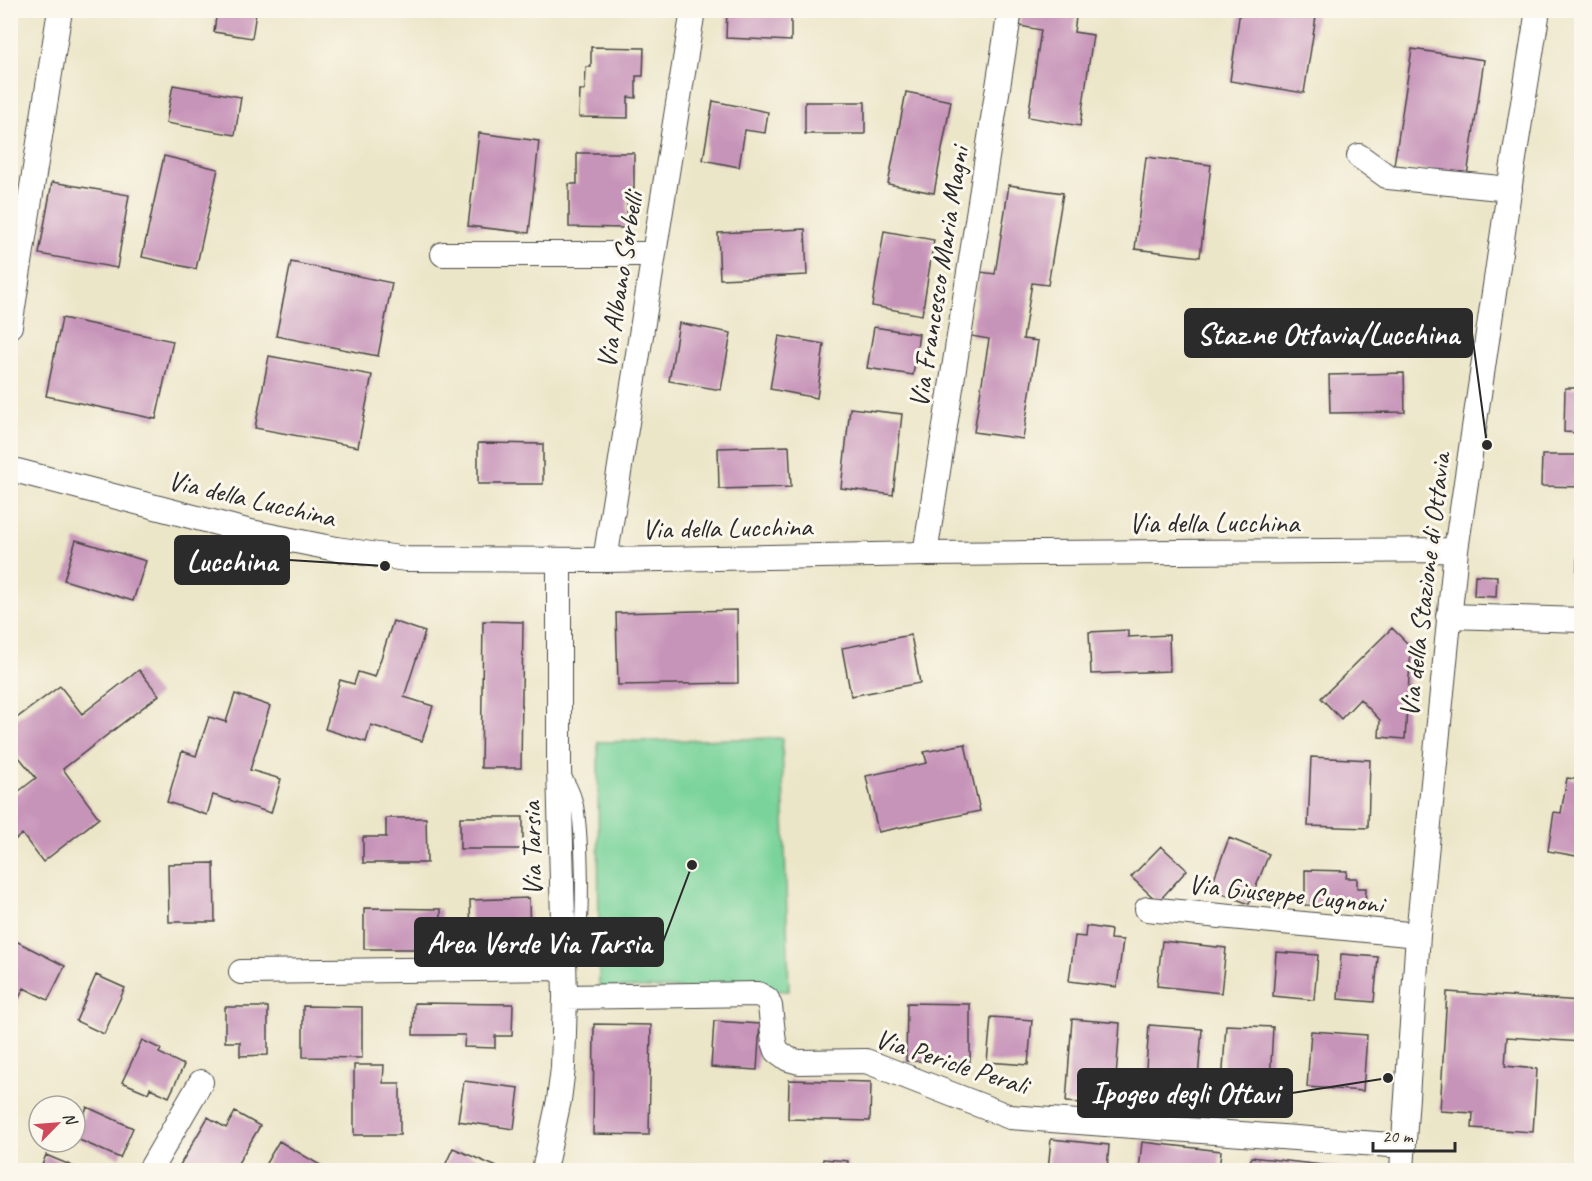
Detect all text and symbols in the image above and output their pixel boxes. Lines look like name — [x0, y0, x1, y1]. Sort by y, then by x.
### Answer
street label: Via Francesco Maria Magni — [901, 140, 977, 410]
street label: Via Albano Sorbelli — [588, 186, 651, 371]
callout: Staz.ne Ottavia/Lucchina — [1185, 309, 1472, 357]
text: Staz.ne Ottavia/Lucchina — [1197, 315, 1461, 353]
street label: Via della Stazione di Ottavia — [1391, 449, 1458, 719]
street label: Via della Lucchina — [165, 462, 341, 535]
street label: Via della Lucchina — [1129, 505, 1301, 540]
street label: Via della Lucchina — [642, 508, 814, 546]
callout: Lucchina — [175, 536, 289, 584]
text: Lucchina — [187, 542, 280, 580]
street label: Via Tarsia — [513, 800, 550, 897]
street label: Via Giuseppe Cugnoni — [1187, 866, 1389, 922]
callout: Area Verde Via Tarsia — [415, 918, 663, 966]
text: Area Verde Via Tarsia — [427, 924, 654, 962]
street label: Via Pericle Perali — [871, 1020, 1036, 1104]
callout: Ipogeo degli Ottavi — [1078, 1069, 1292, 1117]
text: Ipogeo degli Ottavi — [1091, 1074, 1283, 1112]
north arrow — [27, 1094, 87, 1154]
text: N — [59, 1109, 82, 1130]
scale bar — [1373, 1115, 1456, 1153]
text: 20 m — [1382, 1125, 1415, 1147]

